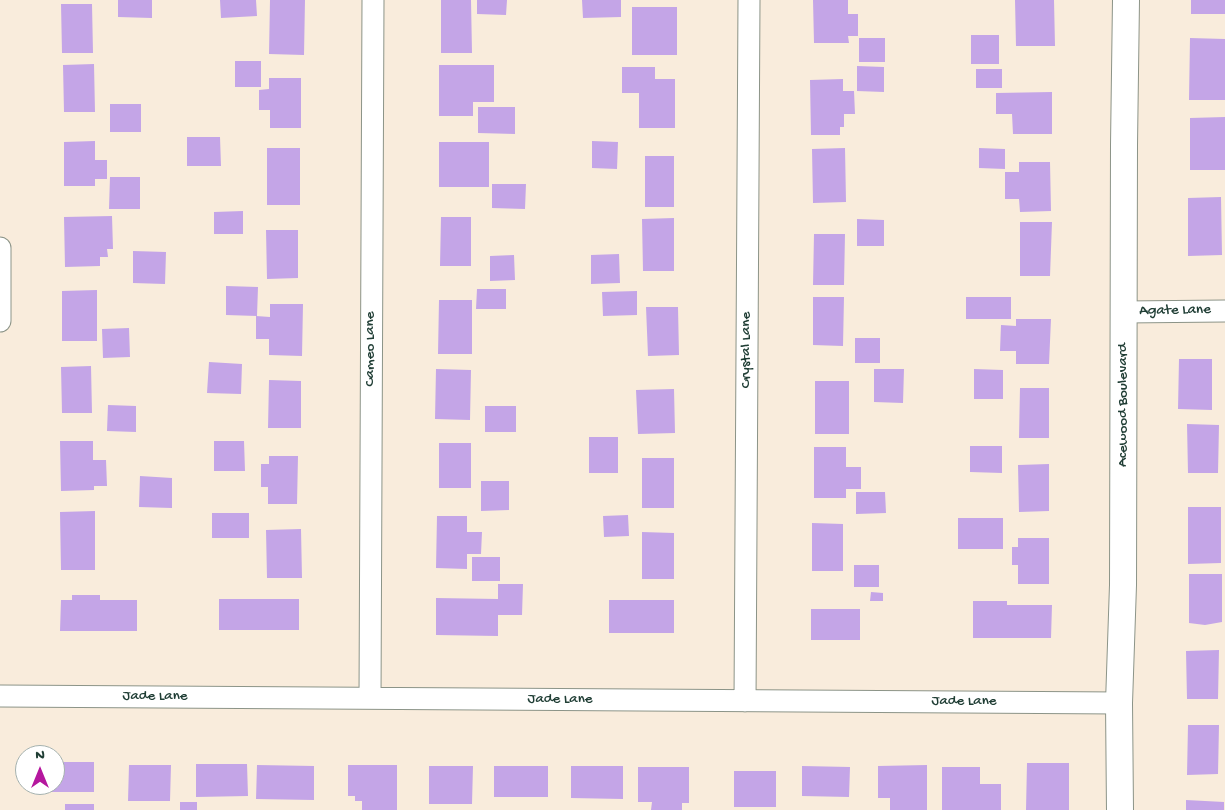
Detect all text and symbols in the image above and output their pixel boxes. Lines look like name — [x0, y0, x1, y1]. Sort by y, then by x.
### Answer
street label: Agate Lane — [1139, 301, 1211, 321]
street label: Cameo Lane — [362, 312, 380, 386]
street label: Crystal Lane — [738, 312, 756, 388]
street label: Acewood Boulevard — [1115, 343, 1133, 467]
street label: Jade Lane — [122, 688, 188, 706]
street label: Jade Lane — [527, 691, 593, 709]
street label: Jade Lane — [931, 693, 997, 711]
north arrow — [15, 745, 65, 795]
text: N — [35, 747, 45, 764]

